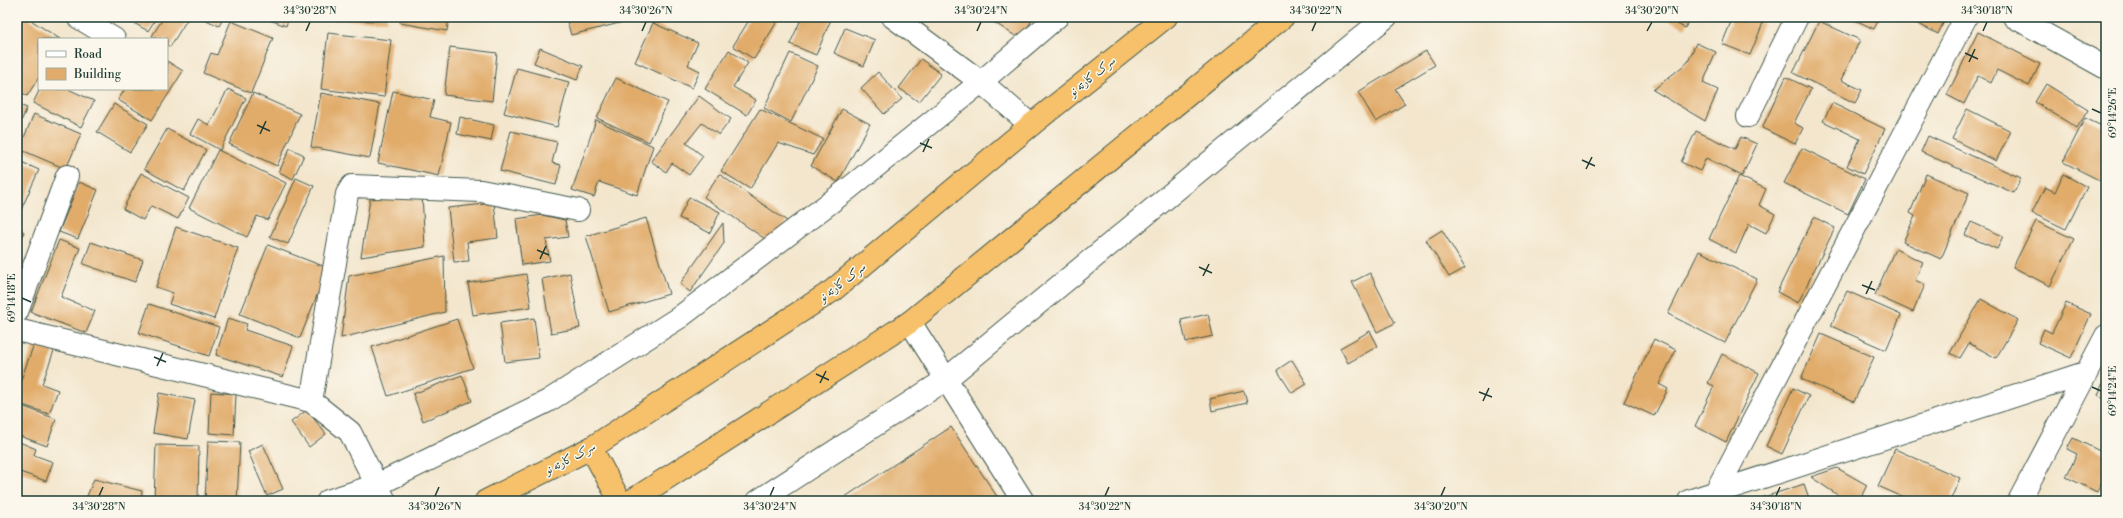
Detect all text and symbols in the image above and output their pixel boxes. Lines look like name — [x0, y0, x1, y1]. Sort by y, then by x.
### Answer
text: 34°30'28"N — [284, 5, 337, 17]
text: 34°30'26"N — [620, 5, 673, 17]
text: 34°30'24"N — [955, 5, 1008, 17]
text: 34°30'22"N — [1290, 5, 1343, 17]
text: 34°30'20"N — [1625, 5, 1679, 17]
text: 34°30'18"N — [1961, 5, 2013, 17]
legend — [38, 38, 168, 90]
text: Road — [74, 47, 102, 62]
street label: سرک کارته نو — [1065, 53, 1119, 100]
text: Building — [73, 67, 122, 82]
text: 69°14'26"E — [2107, 88, 2119, 138]
street label: سرک کارته نو — [815, 259, 869, 306]
text: 69°14'18"E — [6, 273, 18, 322]
text: 69°14'24"E — [2107, 366, 2119, 416]
street label: سرک کارته نو — [541, 439, 598, 479]
text: 34°30'28"N — [73, 501, 126, 513]
text: 34°30'26"N — [409, 501, 462, 513]
text: 34°30'24"N — [744, 501, 797, 513]
text: 34°30'22"N — [1079, 501, 1132, 513]
text: 34°30'20"N — [1414, 501, 1468, 513]
text: 34°30'18"N — [1750, 501, 1802, 513]

